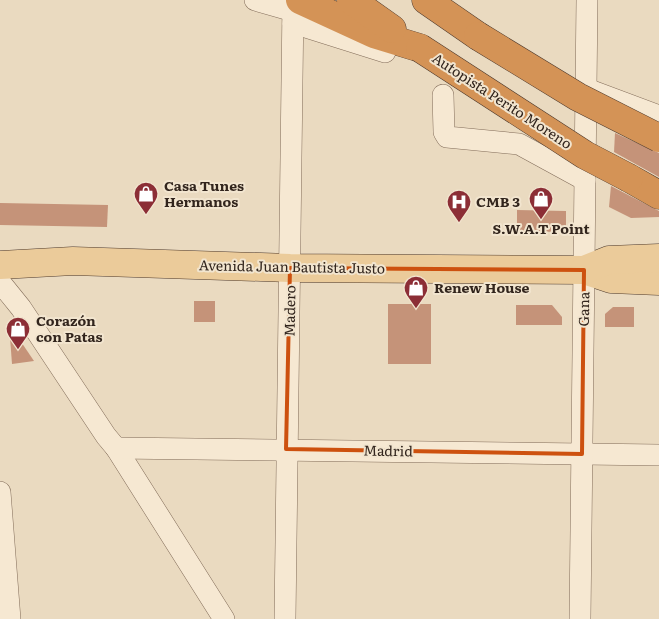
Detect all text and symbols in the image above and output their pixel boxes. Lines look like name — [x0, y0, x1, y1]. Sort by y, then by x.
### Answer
street label: Autopista Perito Moreno — [429, 47, 576, 153]
place label: Casa Tunes Hermanos — [164, 175, 244, 211]
shop icon: Casa Tunes Hermanos — [133, 181, 159, 215]
shop icon: S.W.A.T Point — [528, 186, 554, 220]
hospital icon: CMB 3 — [446, 189, 472, 223]
place label: CMB 3 — [476, 191, 520, 211]
place label: S.W.A.T Point — [492, 218, 590, 238]
street label: Avenida Juan Bautista Justo — [199, 254, 385, 278]
shop icon: Renew House — [403, 275, 429, 309]
place label: Renew House — [434, 277, 529, 297]
street label: Madero — [279, 285, 299, 337]
street label: Gana — [573, 291, 593, 327]
place label: Corazón con Patas — [36, 310, 103, 346]
shop icon: Corazón con Patas — [5, 316, 31, 350]
street label: Madrid — [363, 440, 413, 460]

